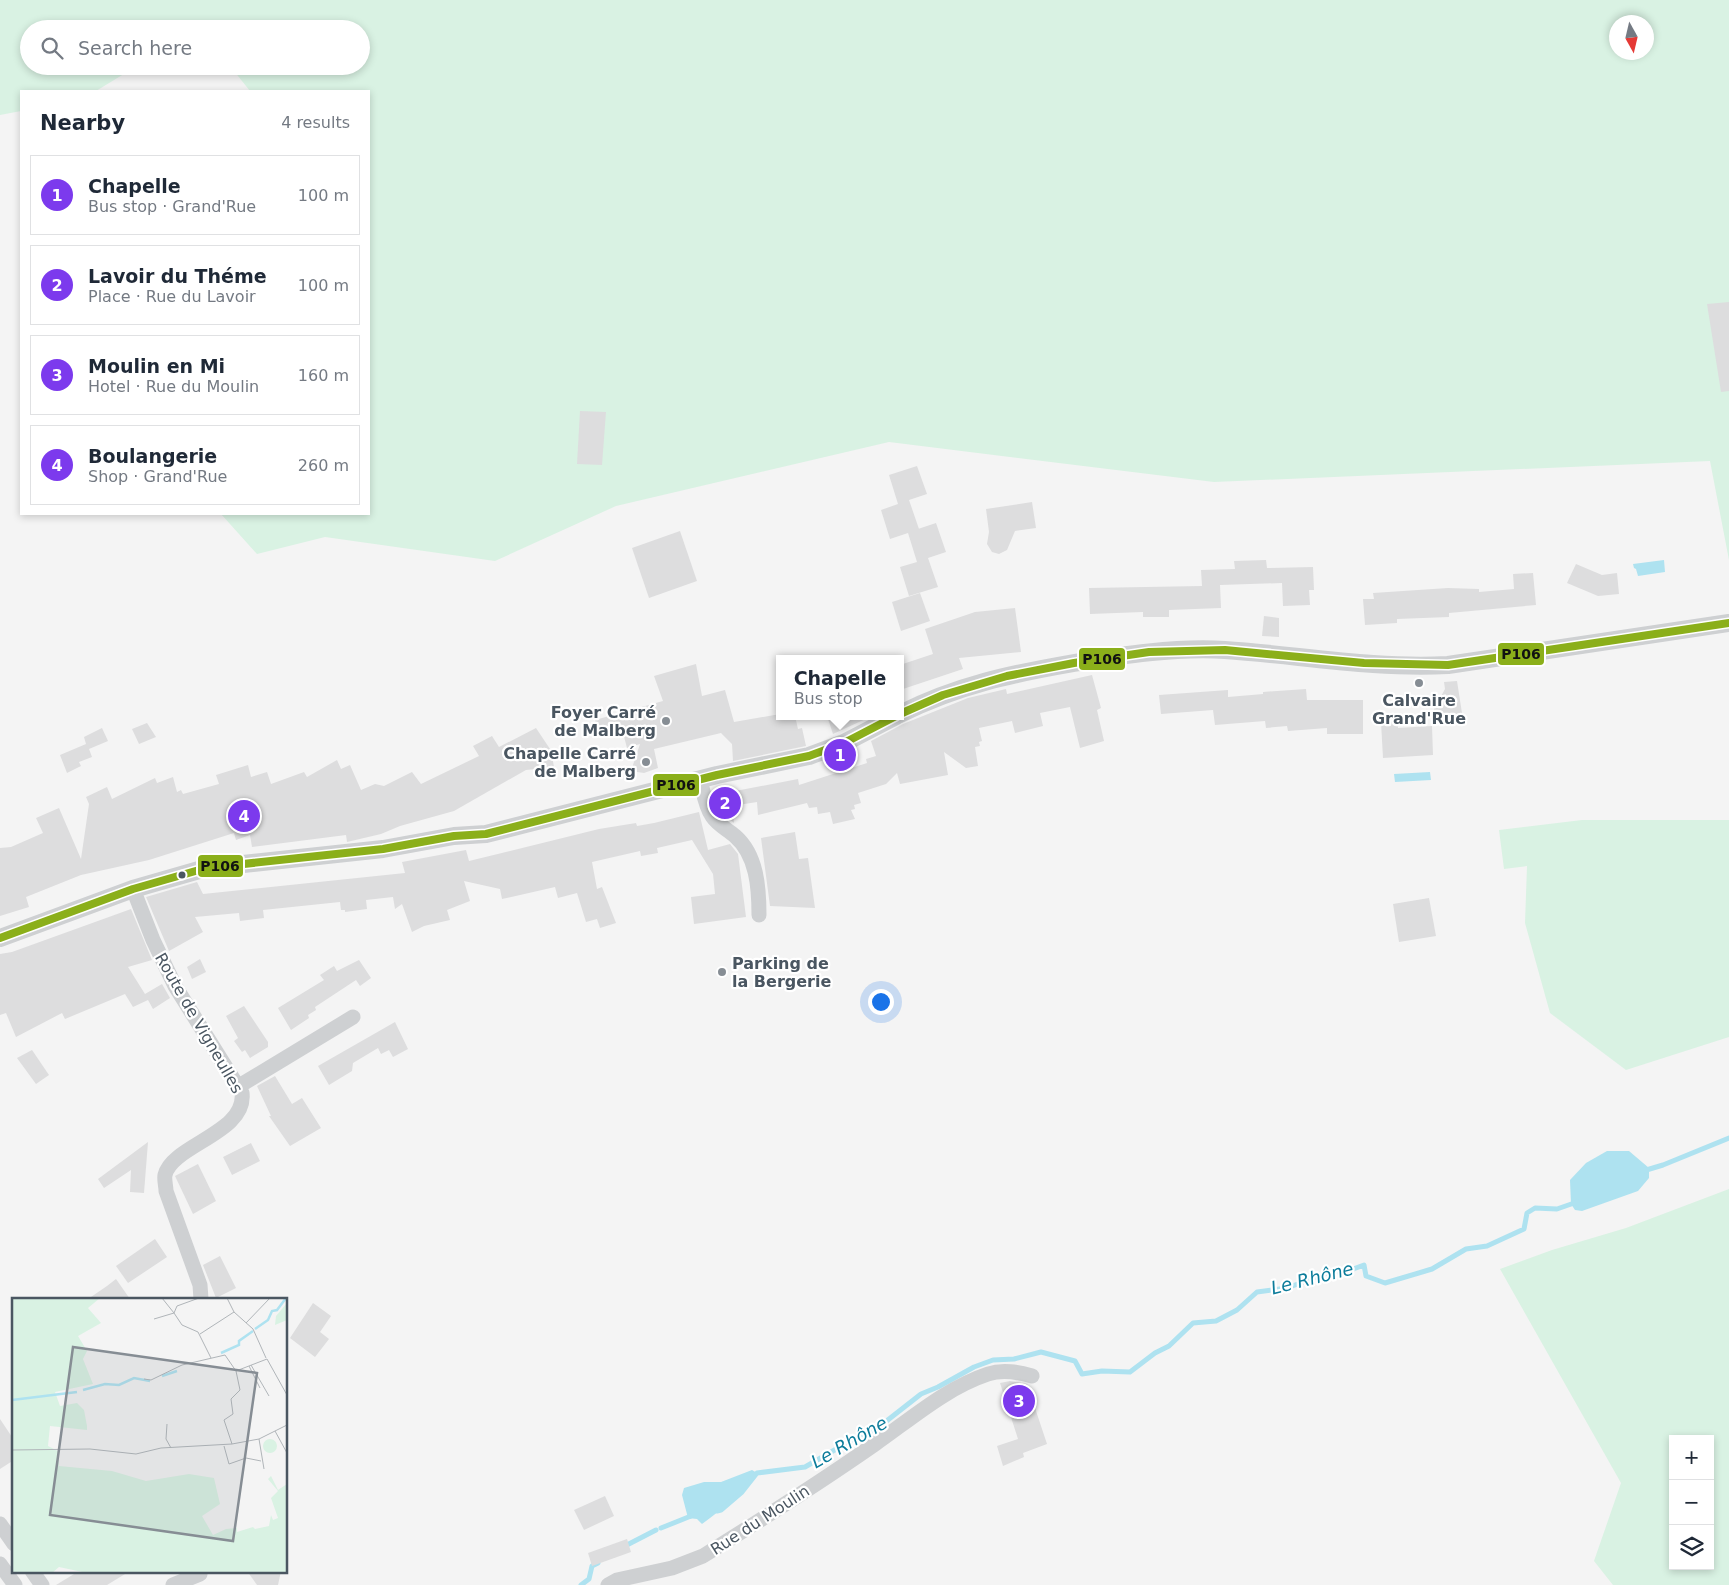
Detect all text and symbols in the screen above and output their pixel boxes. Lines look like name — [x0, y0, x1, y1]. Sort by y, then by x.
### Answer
north arrow — [1609, 15, 1654, 60]
search box — [20, 20, 370, 75]
icon: search — [38, 34, 66, 62]
text: Search here — [78, 37, 192, 59]
text: Nearby — [40, 111, 125, 135]
text: 4 results — [281, 113, 350, 132]
text: Chapelle — [88, 175, 181, 197]
text: 1 — [51, 186, 63, 205]
text: 100 m — [298, 186, 349, 205]
text: Bus stop · Grand'Rue — [88, 197, 256, 216]
text: Lavoir du Théme — [88, 265, 267, 287]
text: 2 — [51, 276, 63, 295]
text: 100 m — [298, 276, 349, 295]
text: Place · Rue du Lavoir — [88, 287, 256, 306]
text: Moulin en Mi — [88, 355, 225, 377]
text: 3 — [51, 366, 63, 385]
text: 160 m — [298, 366, 349, 385]
text: Hotel · Rue du Moulin — [88, 377, 259, 396]
text: Boulangerie — [88, 445, 217, 467]
text: 4 — [51, 456, 63, 475]
text: 260 m — [298, 456, 349, 475]
text: Shop · Grand'Rue — [88, 467, 227, 486]
line badge: P106 — [1497, 642, 1545, 666]
text: P106 — [1501, 646, 1541, 662]
line badge: P106 — [1078, 647, 1126, 671]
text: P106 — [1082, 651, 1122, 667]
popup — [776, 655, 904, 720]
text: Chapelle — [794, 667, 886, 689]
marker: Calvaire Grand'Rue — [1413, 677, 1425, 689]
text: Bus stop — [794, 689, 863, 708]
place label: Calvaire Grand'Rue — [1372, 691, 1466, 728]
place label: Foyer Carré de Malberg — [551, 703, 656, 740]
marker: Foyer Carré de Malberg — [660, 715, 672, 727]
pin: 1 — [824, 736, 856, 774]
place label: Chapelle Carré de Malberg — [503, 744, 636, 781]
marker: Chapelle Carré de Malberg — [640, 756, 652, 768]
line badge: P106 — [652, 773, 700, 797]
text: P106 — [656, 777, 696, 793]
pin: 2 — [709, 784, 741, 822]
pin: 4 — [228, 797, 260, 835]
line badge: P106 — [197, 854, 244, 878]
text: P106 — [200, 858, 240, 874]
unlabelled marker — [177, 870, 187, 880]
street label: Route de Vigneulles — [151, 949, 247, 1097]
place label: Parking de la Bergerie — [732, 954, 831, 991]
marker: Parking de la Bergerie — [716, 966, 728, 978]
your location — [868, 989, 894, 1015]
water label: Le Rhône — [1269, 1258, 1355, 1298]
inset map — [12, 1298, 288, 1572]
pin: 3 — [1003, 1382, 1035, 1420]
water label: Le Rhône — [807, 1412, 891, 1472]
map controls — [1669, 1435, 1714, 1570]
button: + — [1669, 1435, 1714, 1480]
button: − — [1669, 1480, 1714, 1525]
street label: Rue du Moulin — [707, 1481, 813, 1559]
button: layers — [1669, 1525, 1714, 1570]

